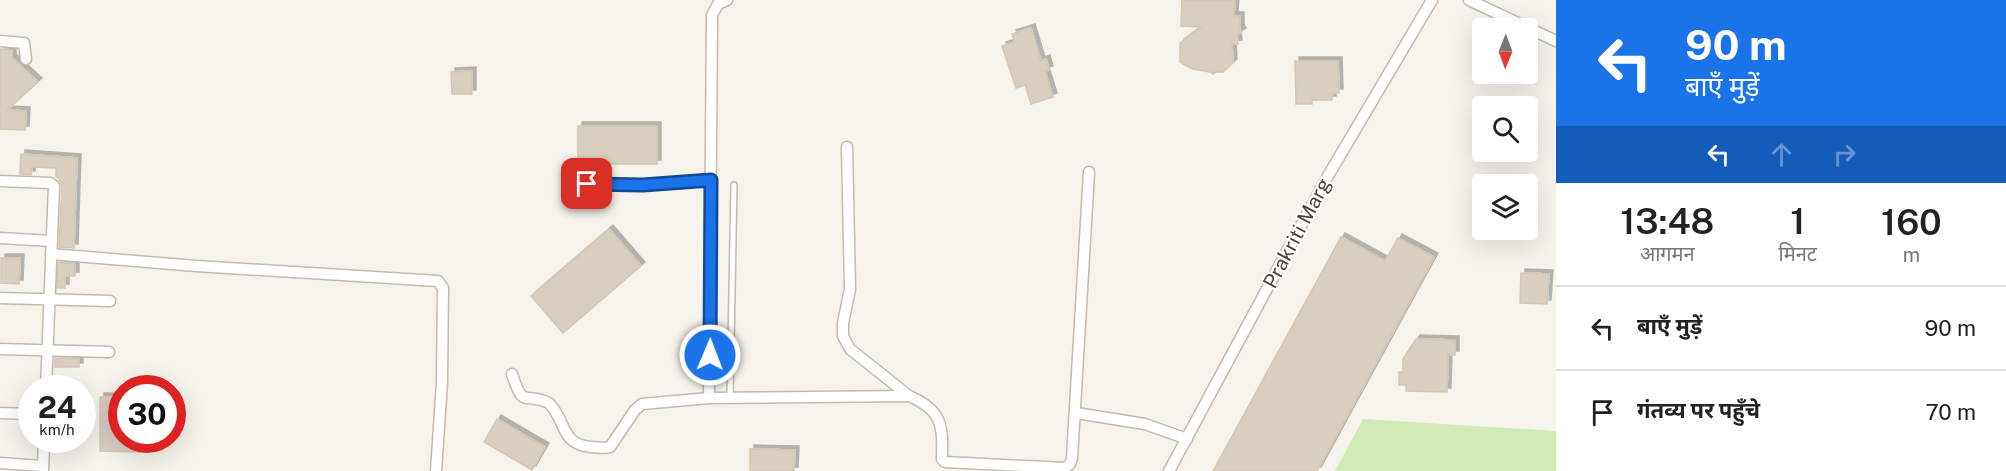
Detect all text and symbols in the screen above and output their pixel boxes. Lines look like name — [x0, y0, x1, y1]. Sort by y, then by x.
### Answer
north arrow — [1472, 18, 1538, 84]
map controls — [1472, 18, 1538, 240]
text: 90 m — [1685, 20, 1787, 69]
icon: left — [1586, 24, 1664, 102]
text: बाएँ मुड़ें — [1685, 70, 1760, 102]
button: search — [1472, 96, 1538, 162]
icon: left — [1702, 138, 1735, 171]
icon: ahead — [1765, 138, 1798, 171]
icon: right — [1828, 138, 1861, 171]
pin — [561, 158, 612, 209]
icon: arrive — [570, 167, 603, 200]
street label: Prakriti Marg — [1258, 174, 1336, 292]
button: layers — [1472, 174, 1538, 240]
text: 13:48 — [1620, 200, 1714, 242]
text: 1 — [1790, 200, 1805, 242]
text: 160 — [1881, 201, 1942, 243]
text: आगमन — [1640, 242, 1695, 266]
text: मिनट — [1779, 242, 1817, 266]
text: m — [1903, 243, 1920, 267]
icon: left — [1586, 312, 1619, 345]
text: बाएँ मुड़ें — [1637, 313, 1702, 339]
text: 90 m — [1925, 315, 1976, 341]
position arrow — [678, 323, 742, 387]
speed limit sign: 30 — [108, 375, 186, 453]
text: 24 — [38, 389, 76, 425]
icon: arrive — [1586, 396, 1619, 429]
text: गंतव्य पर पहुँचे — [1637, 397, 1760, 423]
text: 70 m — [1925, 399, 1976, 425]
text: km/h — [39, 421, 75, 438]

